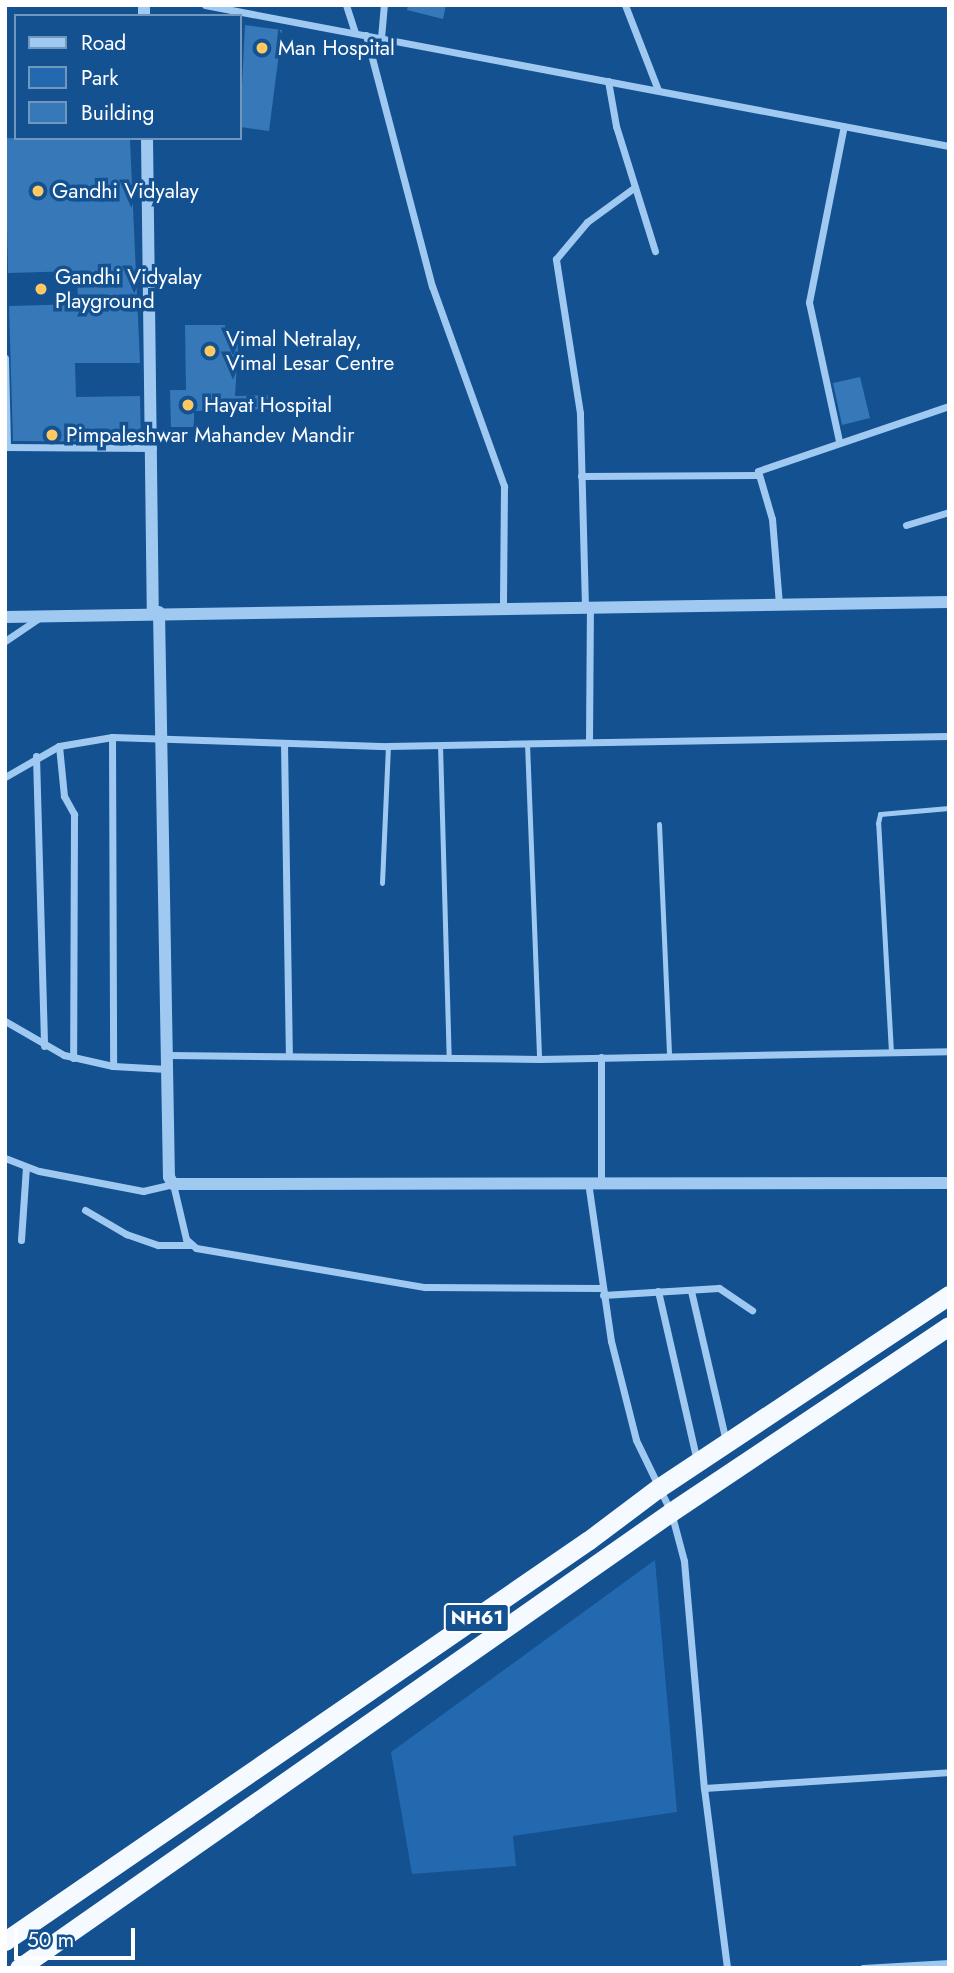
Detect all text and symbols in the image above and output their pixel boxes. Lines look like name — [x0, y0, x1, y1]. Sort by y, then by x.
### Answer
legend — [14, 14, 242, 140]
text: Road — [81, 28, 126, 58]
place label: Man Hospital — [278, 35, 395, 61]
marker: Man Hospital — [252, 38, 272, 58]
text: Park — [81, 63, 118, 93]
text: Building — [81, 98, 154, 128]
place label: Gandhi Vidyalay — [52, 178, 199, 204]
marker: Gandhi Vidyalay — [30, 183, 46, 199]
place label: Gandhi Vidyalay Playground — [55, 264, 202, 314]
marker: Gandhi Vidyalay Playground — [33, 281, 49, 297]
place label: Vimal Netralay, Vimal Lesar Centre — [226, 326, 394, 376]
marker: Vimal Netralay, Vimal Lesar Centre — [200, 341, 220, 361]
place label: Hayat Hospital — [204, 392, 332, 418]
marker: Hayat Hospital — [178, 395, 198, 415]
place label: Pimpaleshwar Mahandev Mandir — [66, 422, 354, 448]
marker: Pimpaleshwar Mahandev Mandir — [44, 427, 60, 443]
road number: NH61 — [444, 1602, 510, 1634]
scale bar — [18, 1913, 138, 1957]
text: 50 m — [27, 1925, 74, 1955]

